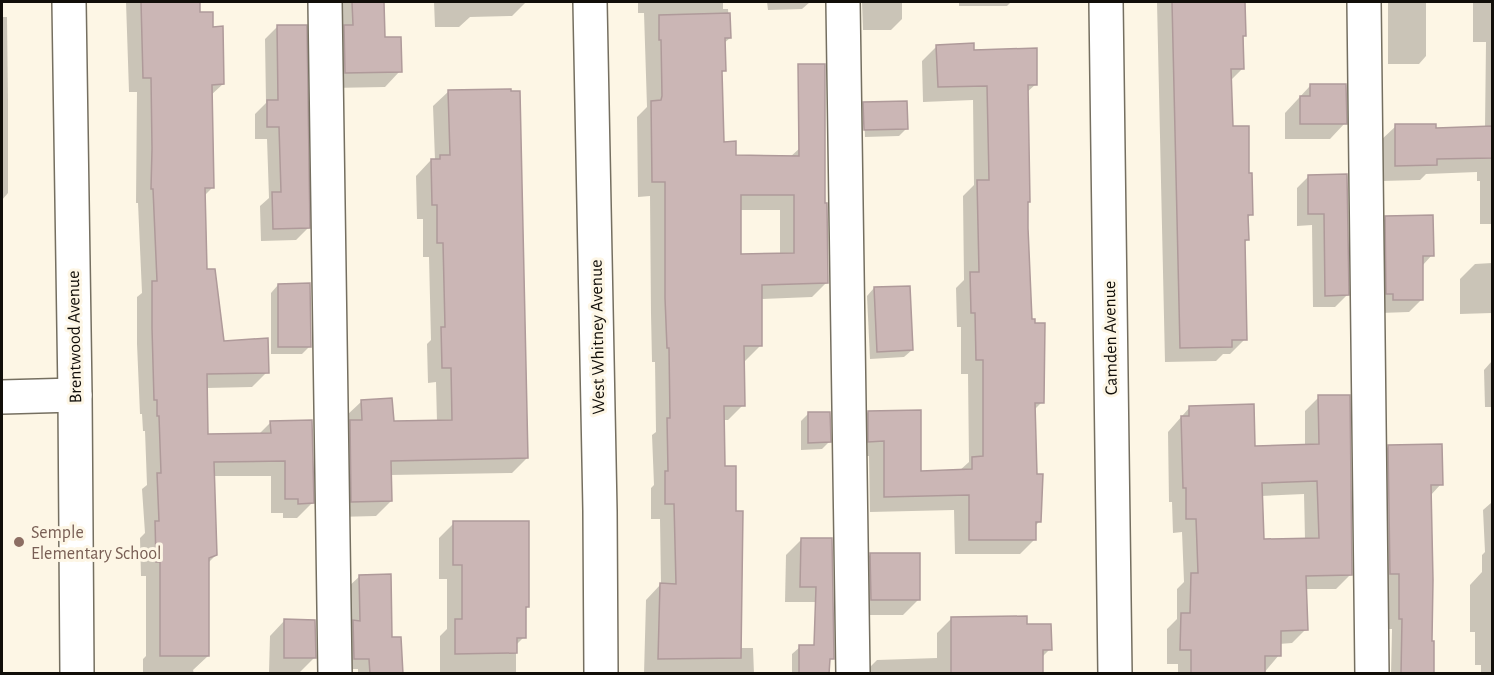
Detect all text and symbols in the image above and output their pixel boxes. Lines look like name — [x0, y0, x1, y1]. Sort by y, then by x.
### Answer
street label: West Whitney Avenue — [588, 259, 608, 415]
street label: Brentwood Avenue — [65, 270, 85, 404]
street label: Camden Avenue — [1101, 281, 1121, 395]
place label: Semple Elementary School — [31, 524, 162, 563]
marker: Semple Elementary School — [12, 535, 26, 549]

